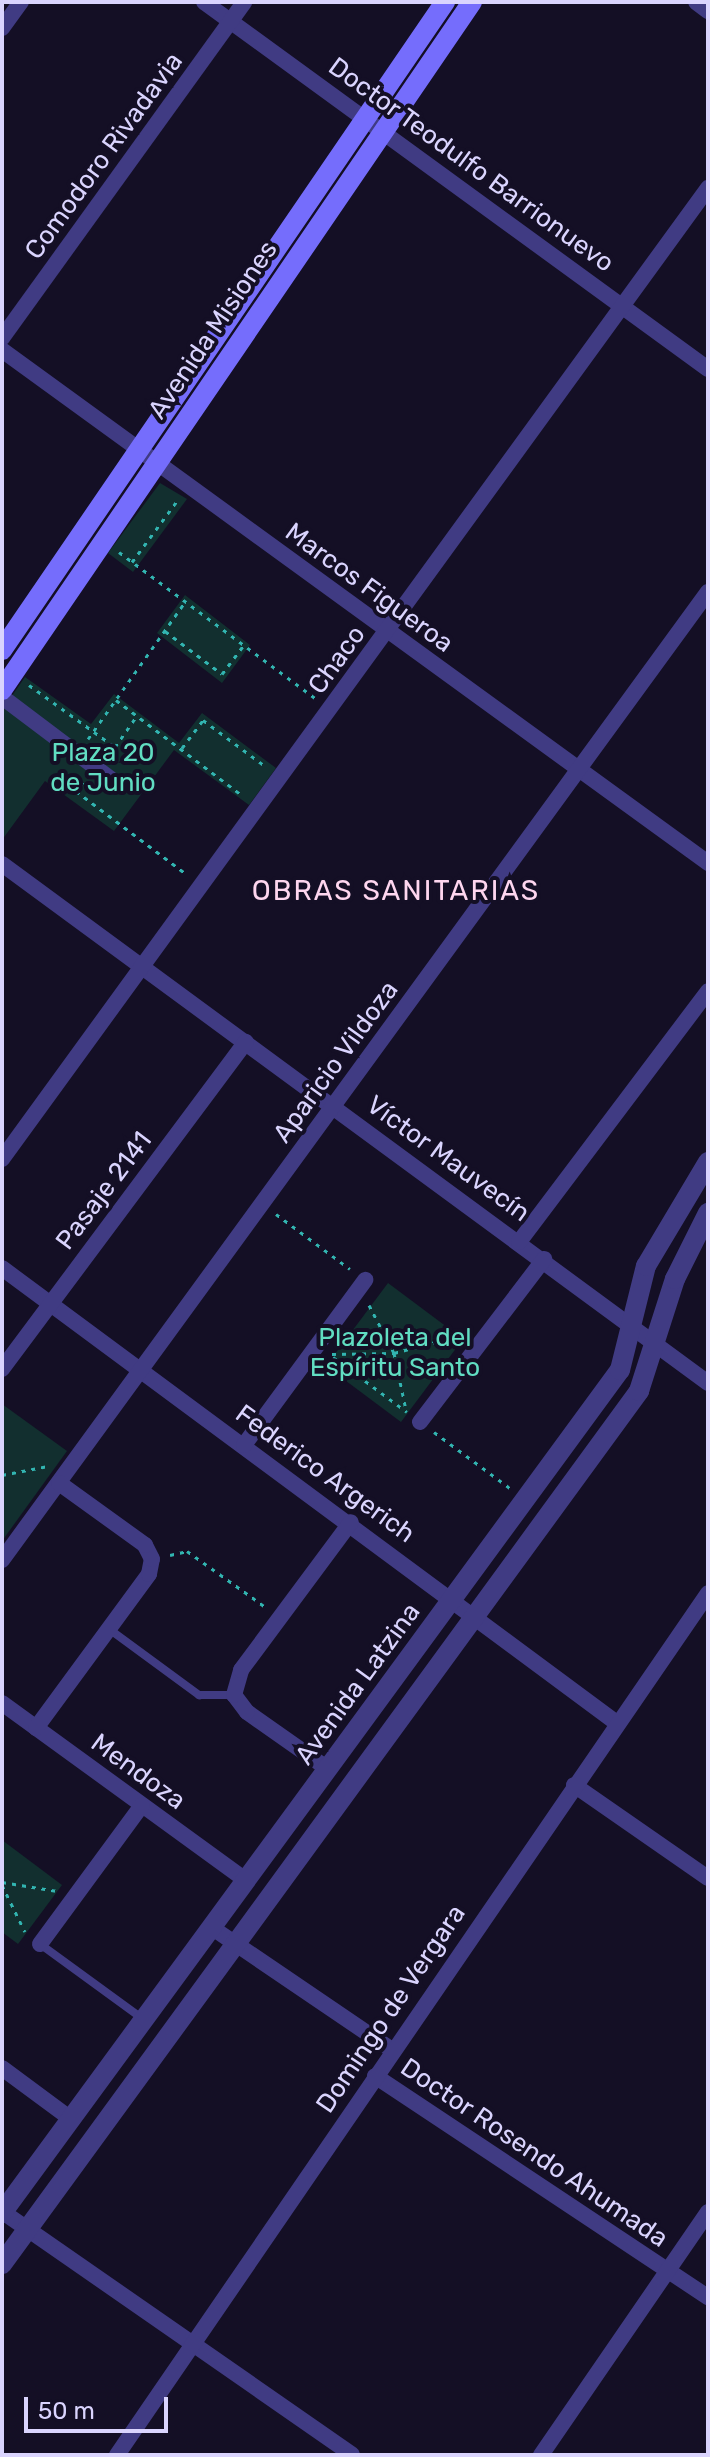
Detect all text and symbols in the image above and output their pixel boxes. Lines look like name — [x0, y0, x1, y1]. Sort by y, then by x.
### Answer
street label: Comodoro Rivadavia — [19, 47, 189, 265]
street label: Doctor Teodulfo Barrionuevo — [322, 51, 620, 279]
street label: Avenida Misiones — [142, 235, 284, 425]
street label: Marcos Figueroa — [279, 517, 459, 659]
street label: Chaco — [302, 620, 372, 700]
park label: Plaza 20 de Junio — [50, 737, 156, 798]
district label: OBRAS SANITARIAS — [252, 874, 540, 908]
street label: Aparicio Vildoza — [267, 975, 405, 1149]
street label: Víctor Mauvecín — [360, 1089, 536, 1229]
street label: Pasaje 2141 — [50, 1126, 158, 1256]
park label: Plazoleta del Espíritu Santo — [310, 1322, 480, 1384]
street label: Federico Argerich — [229, 1398, 421, 1550]
street label: Avenida Latzina — [289, 1597, 427, 1771]
street label: Mendoza — [85, 1727, 191, 1817]
street label: Domingo de Vergara — [310, 1899, 472, 2119]
street label: Doctor Rosendo Ahumada — [394, 2051, 674, 2255]
scale bar — [28, 2381, 172, 2431]
text: 50 m — [38, 2397, 95, 2425]

